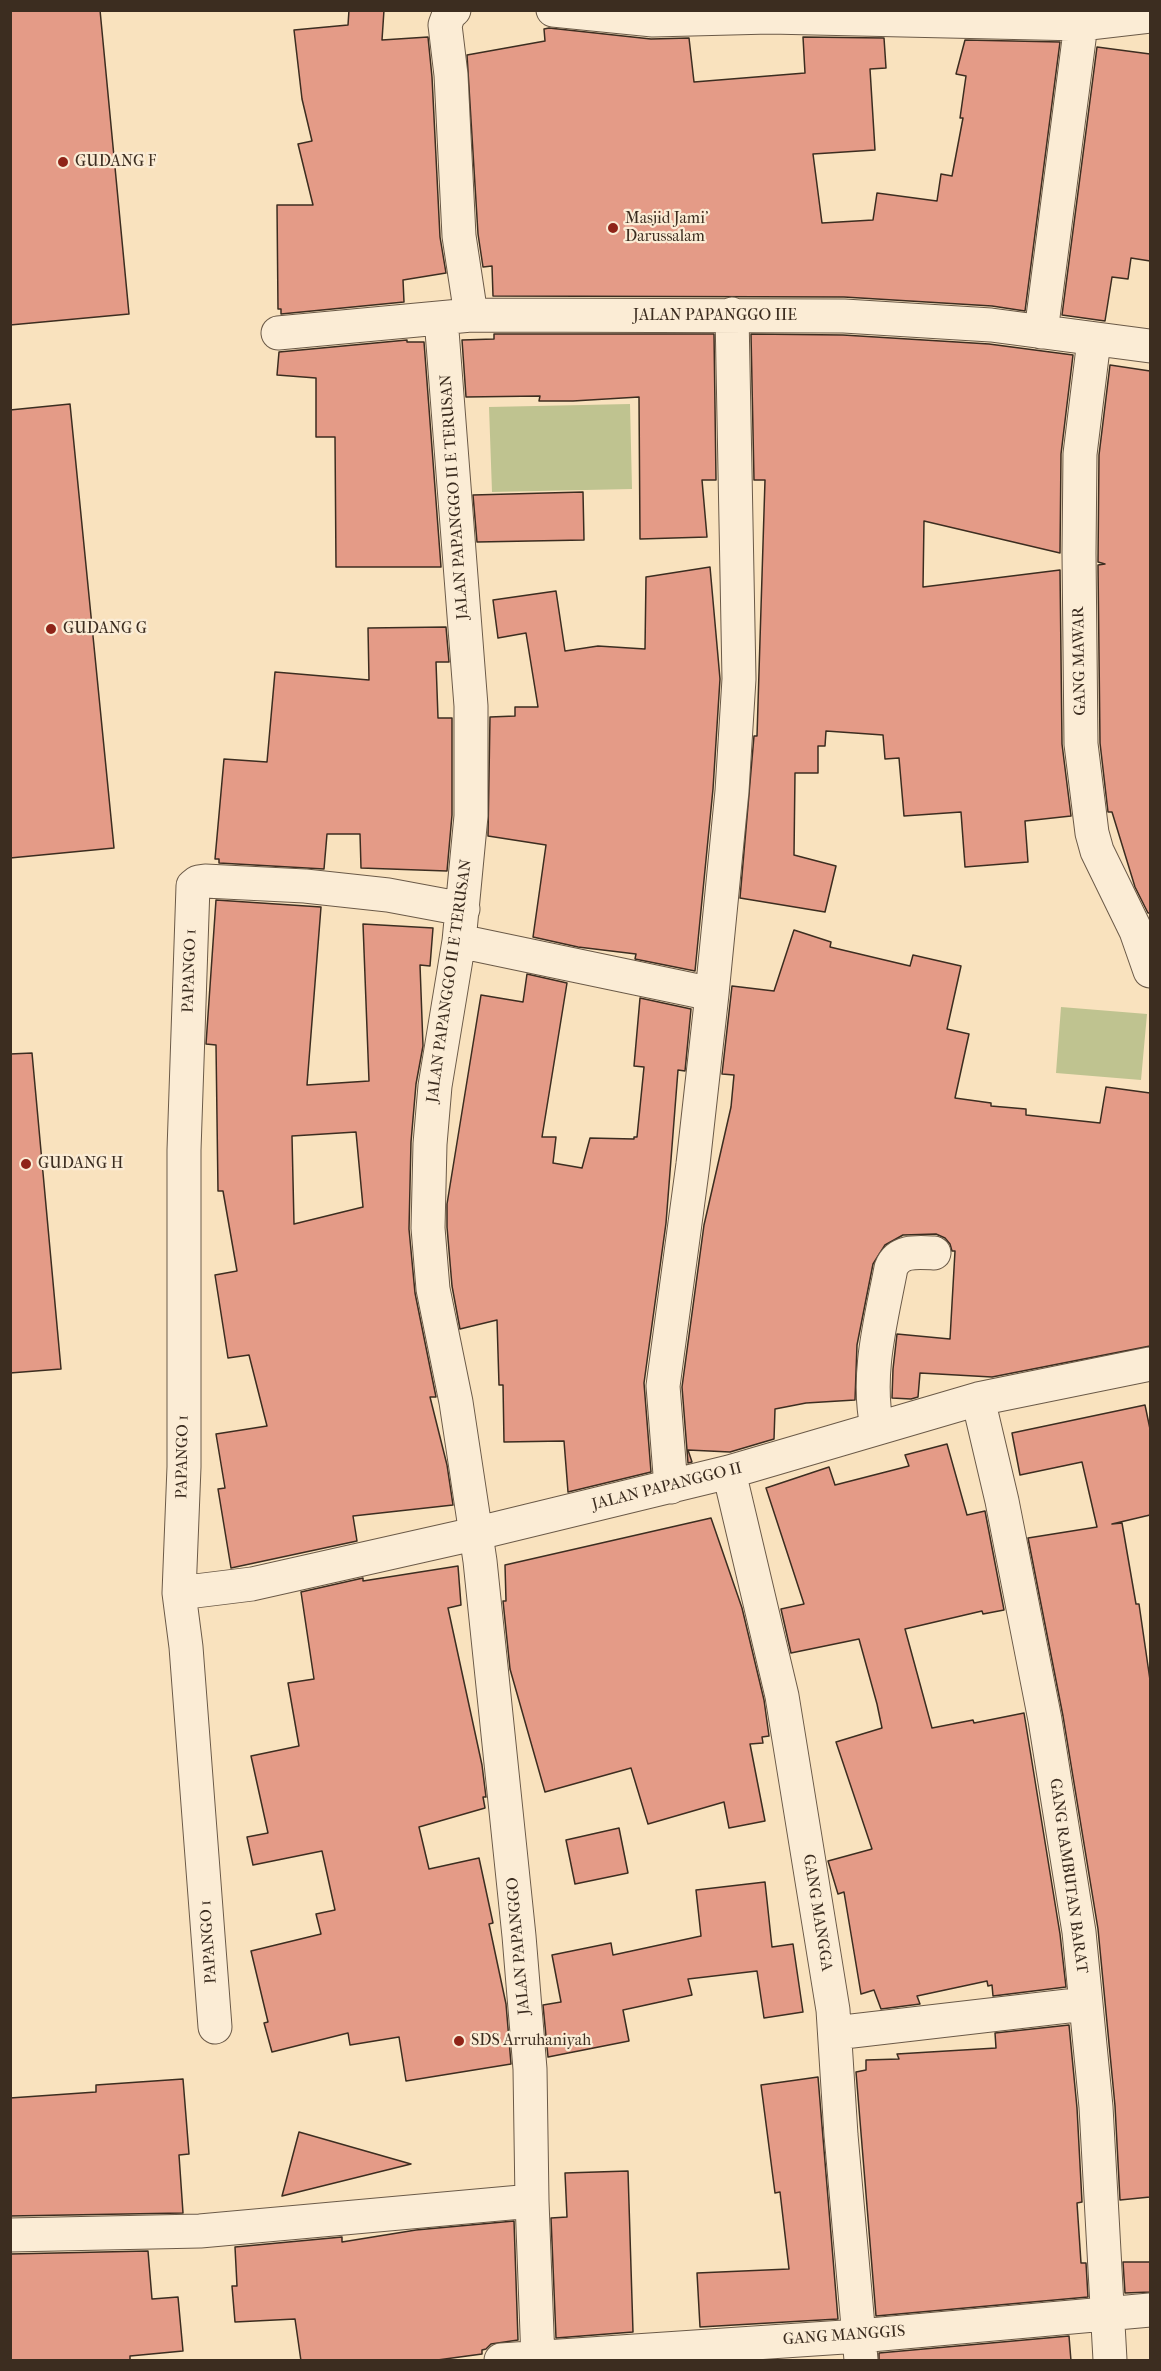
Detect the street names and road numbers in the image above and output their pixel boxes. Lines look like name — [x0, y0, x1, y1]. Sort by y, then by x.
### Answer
street label: JALAN PAPANGGO IIE — [633, 306, 797, 326]
street label: JALAN PAPANGGO II E TERUSAN — [437, 374, 473, 620]
street label: GANG MAWAR — [1069, 606, 1091, 716]
street label: JALAN PAPANGGO II E TERUSAN — [423, 858, 477, 1104]
street label: PAPANGO 1 — [179, 929, 201, 1013]
street label: PAPANGO 1 — [173, 1415, 193, 1499]
street label: JALAN PAPANGGO II — [590, 1459, 744, 1515]
street label: GANG RAMBUTAN BARAT — [1045, 1777, 1091, 1975]
street label: GANG MANGGA — [798, 1853, 836, 1973]
street label: JALAN PAPANGGO — [503, 1876, 535, 2016]
street label: PAPANGO 1 — [196, 1899, 222, 1985]
street label: GANG MANGGIS — [782, 2322, 906, 2350]

